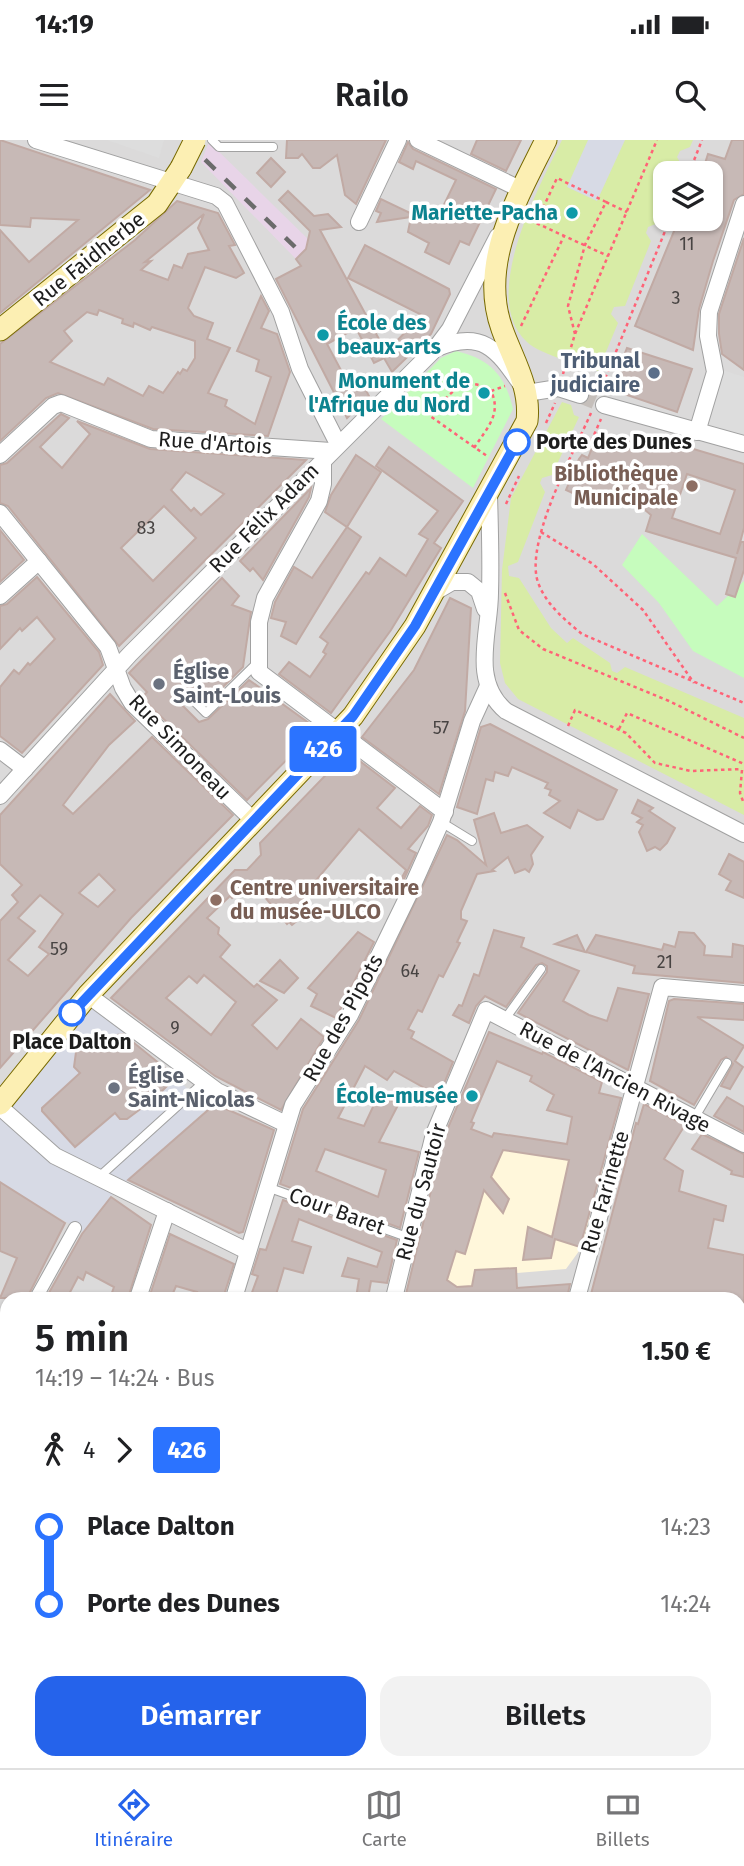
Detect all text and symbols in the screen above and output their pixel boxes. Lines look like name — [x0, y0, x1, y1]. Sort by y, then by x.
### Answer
text: 14:19 — [35, 9, 94, 40]
icon: menu — [35, 76, 73, 114]
text: Railo — [335, 76, 409, 114]
icon: search — [671, 76, 709, 114]
map controls — [653, 161, 723, 231]
button: layers — [653, 161, 723, 231]
place label: Mariette-Pacha — [411, 200, 558, 226]
marker: Mariette-Pacha — [564, 205, 580, 221]
street label: Rue Faidherbe — [28, 206, 150, 312]
house number: 11 — [679, 233, 695, 255]
house number: 3 — [672, 287, 680, 309]
place label: École des beaux-arts — [337, 309, 441, 360]
marker: École des beaux-arts — [315, 327, 331, 343]
place label: Tribunal judiciaire — [550, 348, 641, 398]
marker: Tribunal judiciaire — [646, 365, 662, 381]
place label: Monument de l'Afrique du Nord — [308, 368, 470, 418]
marker: Monument de l'Afrique du Nord — [476, 385, 492, 401]
street label: Rue d'Artois — [157, 426, 273, 460]
marker: Porte des Dunes — [504, 429, 530, 455]
place label: Porte des Dunes — [536, 429, 692, 455]
street label: Rue Félix Adam — [204, 458, 324, 578]
place label: Bibliothèque Municipale — [554, 461, 678, 511]
marker: Bibliothèque Municipale — [684, 478, 700, 494]
house number: 83 — [137, 517, 155, 539]
place label: Église Saint-Louis — [173, 658, 281, 709]
marker: Église Saint-Louis — [151, 676, 167, 692]
street label: Rue Simoneau — [123, 689, 237, 805]
house number: 57 — [433, 717, 449, 739]
line badge: 426 — [283, 726, 363, 772]
text: 426 — [303, 735, 343, 763]
place label: Centre universitaire du musée-ULCO — [230, 875, 419, 925]
marker: Centre universitaire du musée-ULCO — [208, 892, 224, 908]
house number: 59 — [50, 938, 68, 960]
street label: Rue des Pipots — [297, 950, 389, 1086]
house number: 21 — [657, 951, 673, 973]
house number: 64 — [400, 960, 420, 982]
marker: Place Dalton — [59, 1000, 85, 1026]
street label: Rue de l'Ancien Rivage — [515, 1016, 715, 1138]
house number: 9 — [170, 1017, 180, 1039]
place label: Place Dalton — [12, 1029, 132, 1055]
place label: Église Saint-Nicolas — [128, 1062, 255, 1113]
marker: Église Saint-Nicolas — [106, 1080, 122, 1096]
place label: École-musée — [336, 1082, 458, 1109]
marker: École-musée — [464, 1088, 480, 1104]
street label: Rue du Sautoir — [390, 1121, 452, 1263]
street label: Rue Farinette — [575, 1128, 635, 1256]
street label: Cour Baret — [285, 1182, 389, 1240]
text: 5 min — [35, 1315, 129, 1361]
text: 1.50 € — [642, 1336, 711, 1367]
text: 14:19 – 14:24 · Bus — [35, 1364, 215, 1392]
icon: walk — [35, 1431, 73, 1469]
icon: forward — [105, 1431, 143, 1469]
text: 4 — [83, 1436, 95, 1464]
text: 426 — [167, 1436, 206, 1464]
text: Place Dalton — [87, 1511, 235, 1542]
text: 14:23 — [661, 1513, 711, 1541]
text: Porte des Dunes — [87, 1588, 280, 1619]
text: 14:24 — [660, 1590, 711, 1618]
button: Démarrer — [35, 1676, 366, 1756]
button: Billets — [380, 1676, 711, 1756]
tab: Itinéraire — [94, 1786, 173, 1851]
tab: Carte — [362, 1786, 407, 1851]
tab: Billets — [596, 1786, 650, 1851]

